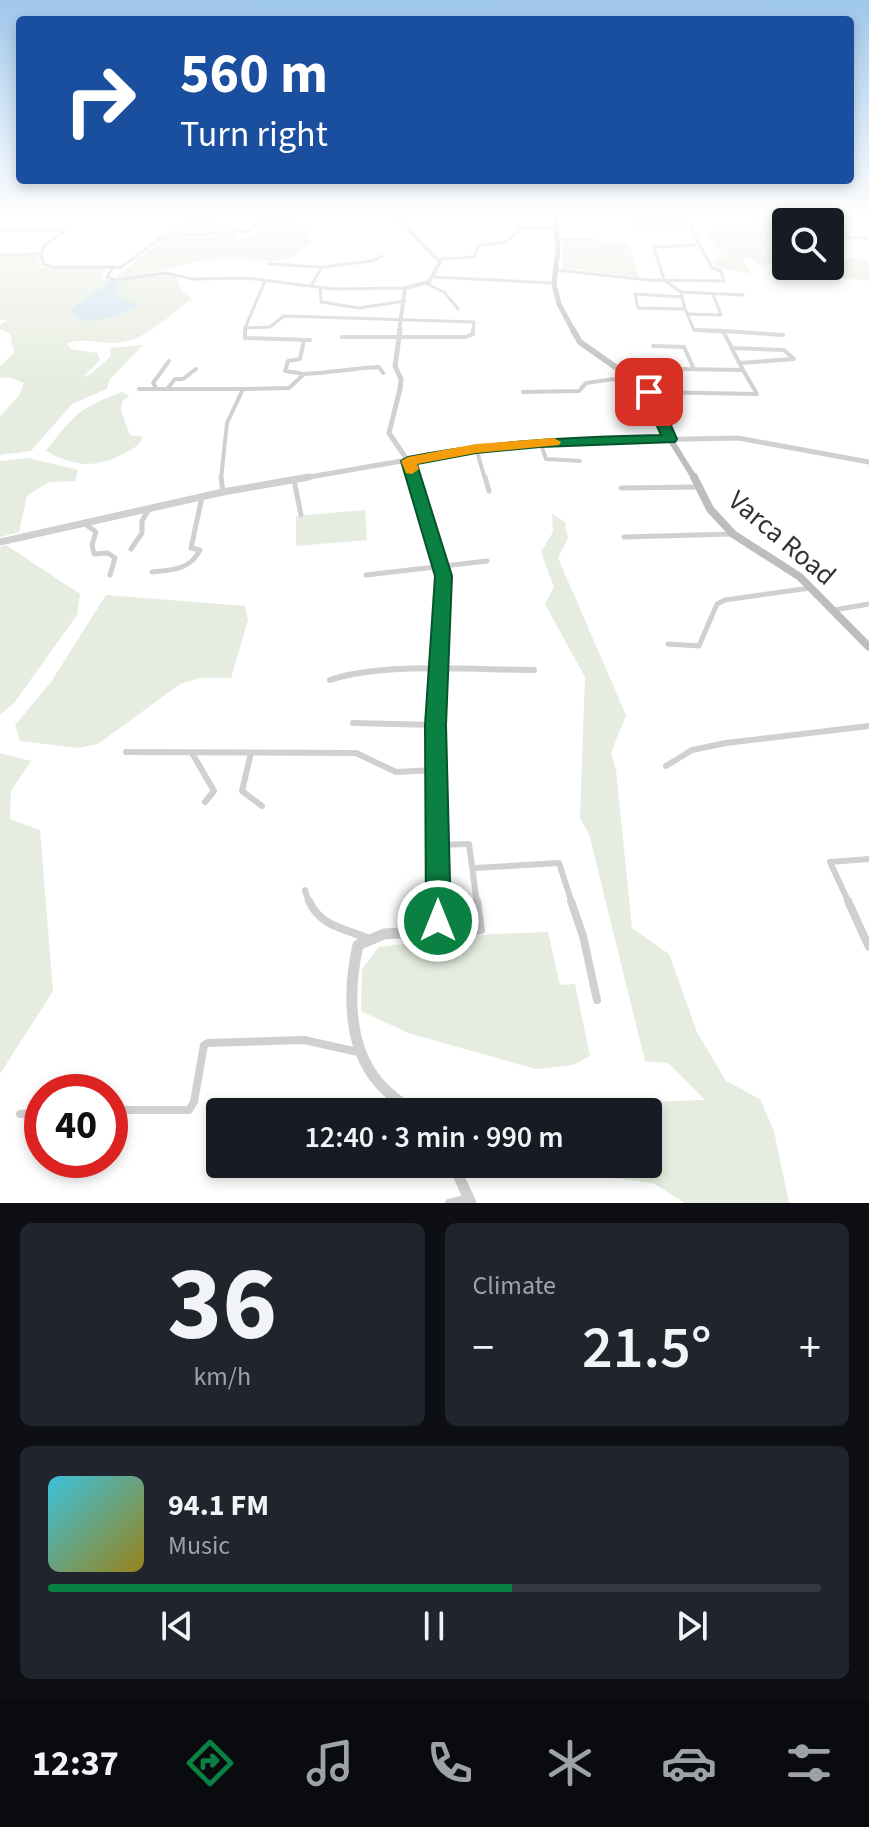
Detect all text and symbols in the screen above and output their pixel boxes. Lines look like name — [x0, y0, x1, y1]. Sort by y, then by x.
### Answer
text: 560 m — [180, 35, 328, 114]
icon: right — [48, 48, 152, 152]
text: Turn right — [180, 109, 328, 160]
map controls — [772, 208, 844, 280]
button: search — [772, 208, 844, 280]
pin — [615, 358, 683, 426]
icon: arrive — [627, 370, 671, 414]
street label: Varca Road — [719, 481, 845, 595]
position arrow — [396, 879, 480, 963]
speed limit sign: 40 — [24, 1074, 128, 1178]
text: 12:40 · 3 min · 990 m — [304, 1116, 564, 1159]
text: 36 — [167, 1232, 277, 1380]
text: Climate — [473, 1267, 556, 1304]
text: 21.5° — [582, 1306, 712, 1391]
text: − — [473, 1317, 494, 1380]
text: + — [799, 1317, 821, 1380]
text: km/h — [193, 1358, 251, 1395]
text: 94.1 FM — [168, 1484, 269, 1527]
text: Music — [168, 1527, 230, 1564]
icon: previous — [155, 1604, 199, 1648]
icon: pause — [412, 1604, 456, 1648]
icon: next — [670, 1604, 714, 1648]
icon: directions — [182, 1735, 238, 1791]
icon: music — [302, 1735, 358, 1791]
icon: phone — [422, 1735, 478, 1791]
icon: climate — [542, 1735, 598, 1791]
icon: car — [661, 1735, 717, 1791]
icon: filters — [781, 1735, 837, 1791]
text: 12:37 — [32, 1738, 119, 1789]

